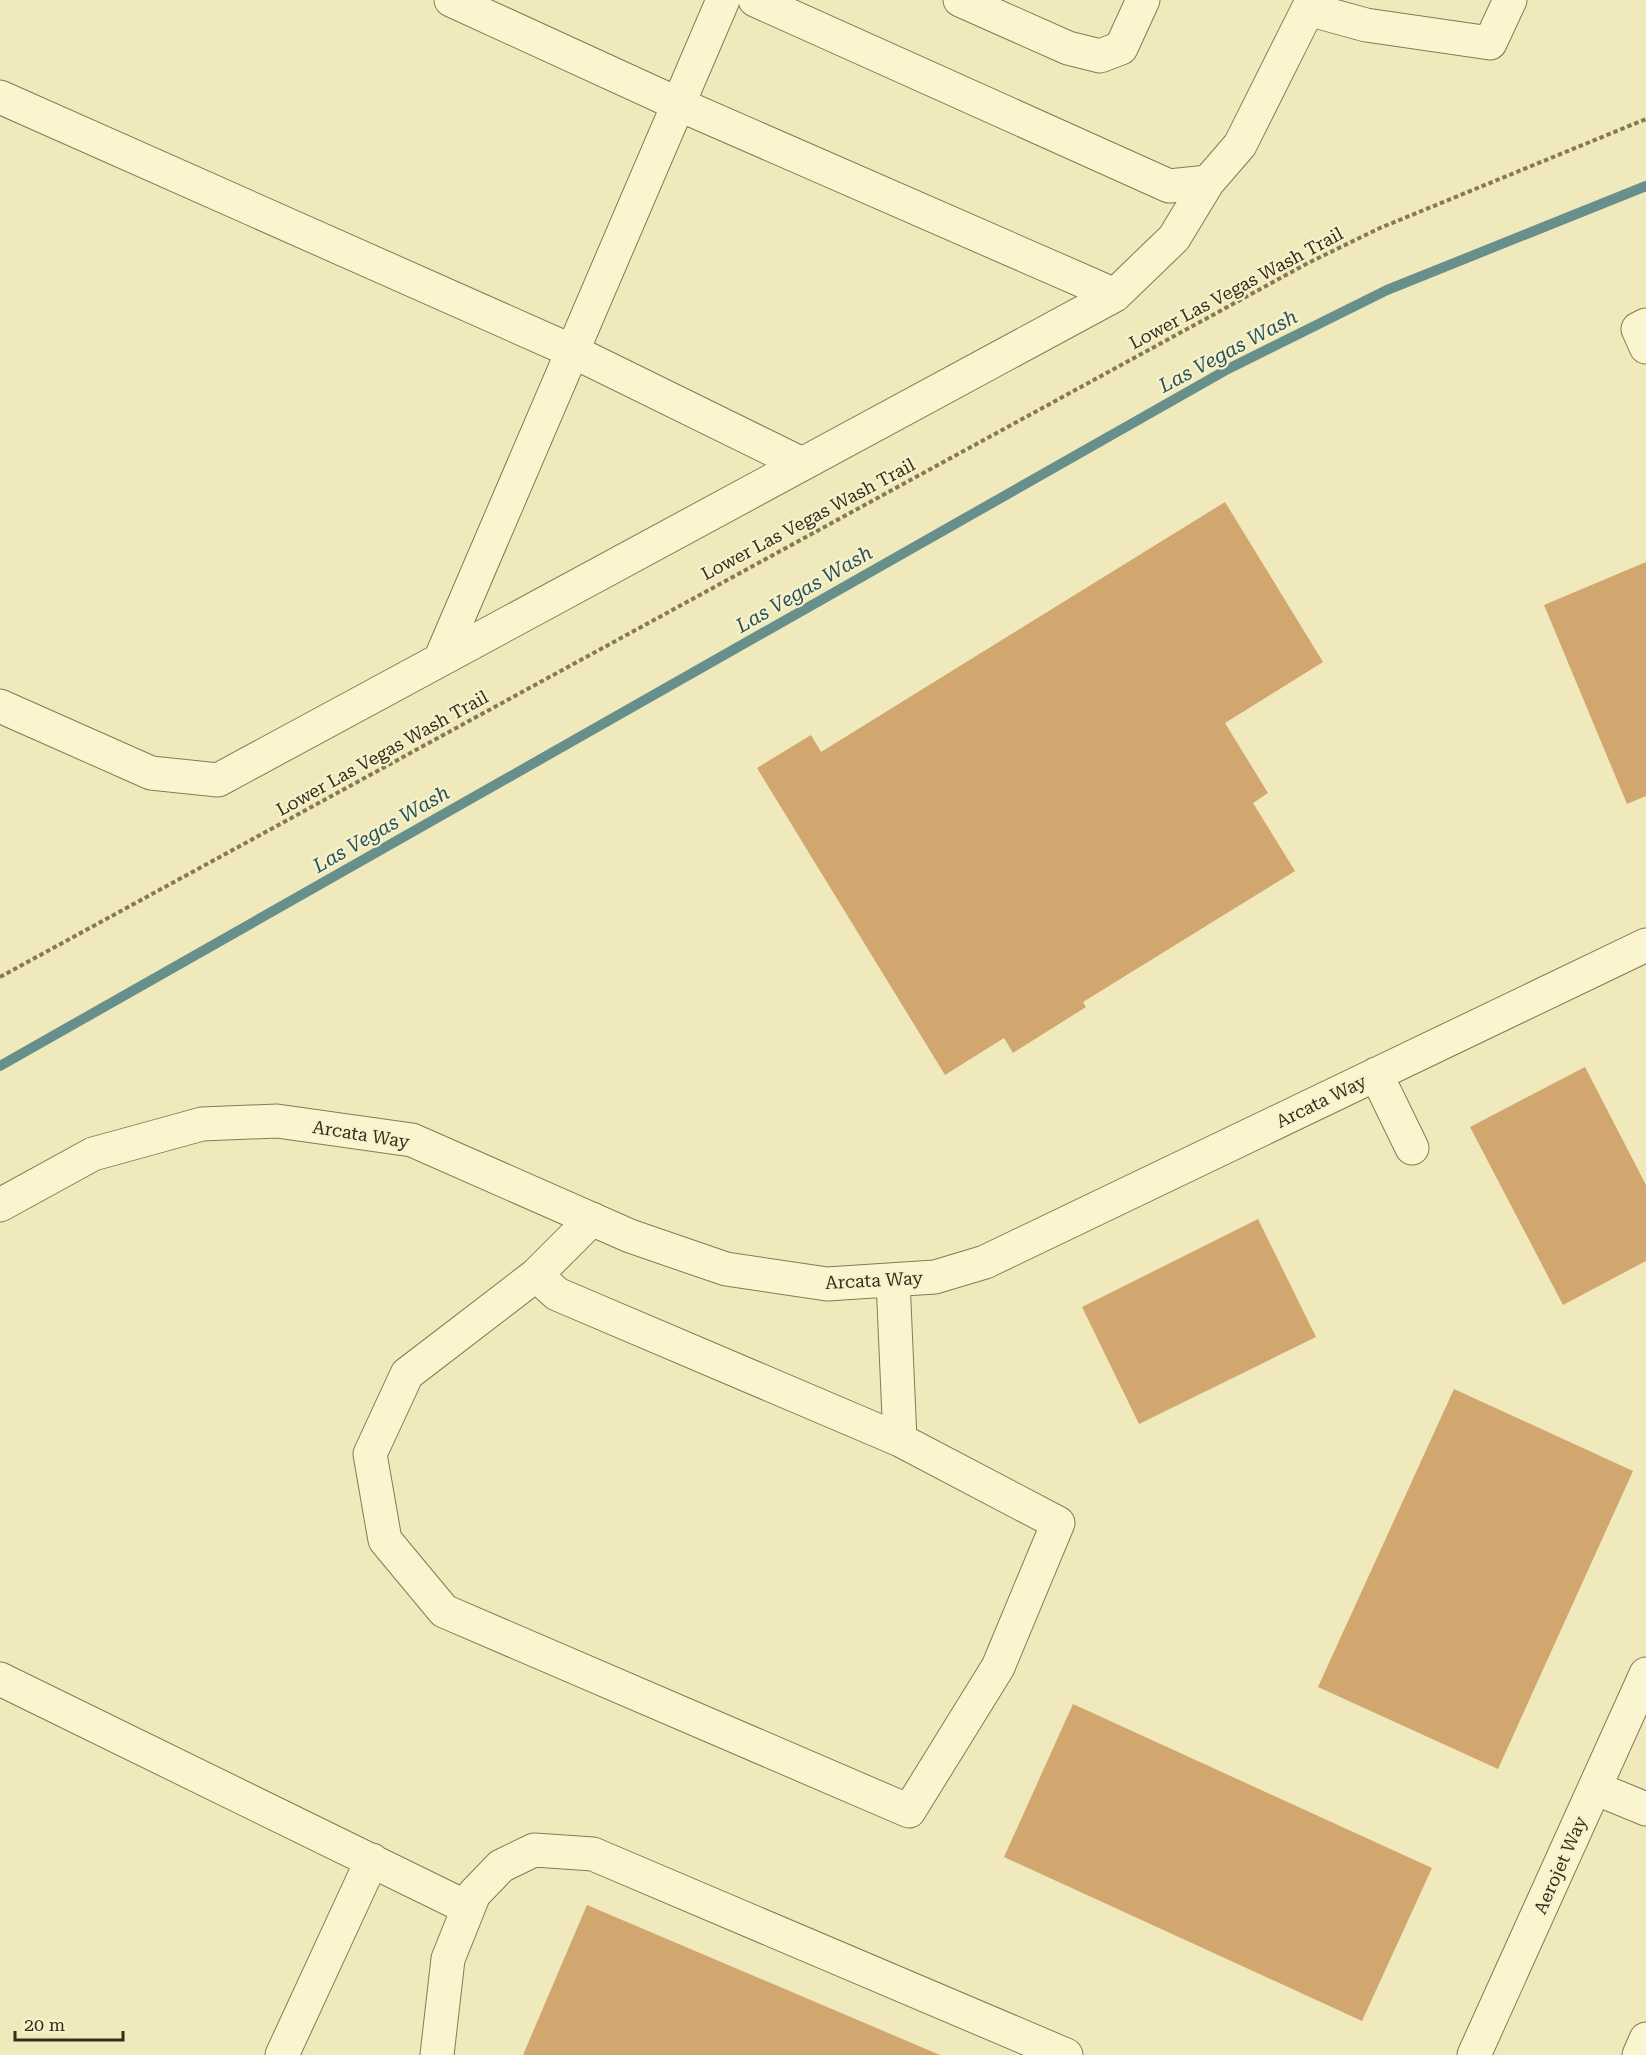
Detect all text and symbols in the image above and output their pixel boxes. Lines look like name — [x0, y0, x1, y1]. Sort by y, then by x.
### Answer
street label: Lower Las Vegas Wash Trail — [1126, 222, 1346, 354]
water label: Las Vegas Wash — [1155, 304, 1301, 398]
street label: Lower Las Vegas Wash Trail — [698, 453, 919, 584]
water label: Las Vegas Wash — [731, 540, 876, 638]
street label: Lower Las Vegas Wash Trail — [272, 686, 492, 820]
water label: Las Vegas Wash — [308, 780, 453, 878]
street label: Arcata Way — [1272, 1070, 1370, 1132]
street label: Arcata Way — [311, 1116, 411, 1152]
street label: Arcata Way — [825, 1267, 924, 1293]
street label: Aerojet Way — [1529, 1813, 1591, 1917]
scale bar — [15, 2004, 123, 2042]
text: 20 m — [24, 2014, 65, 2035]

